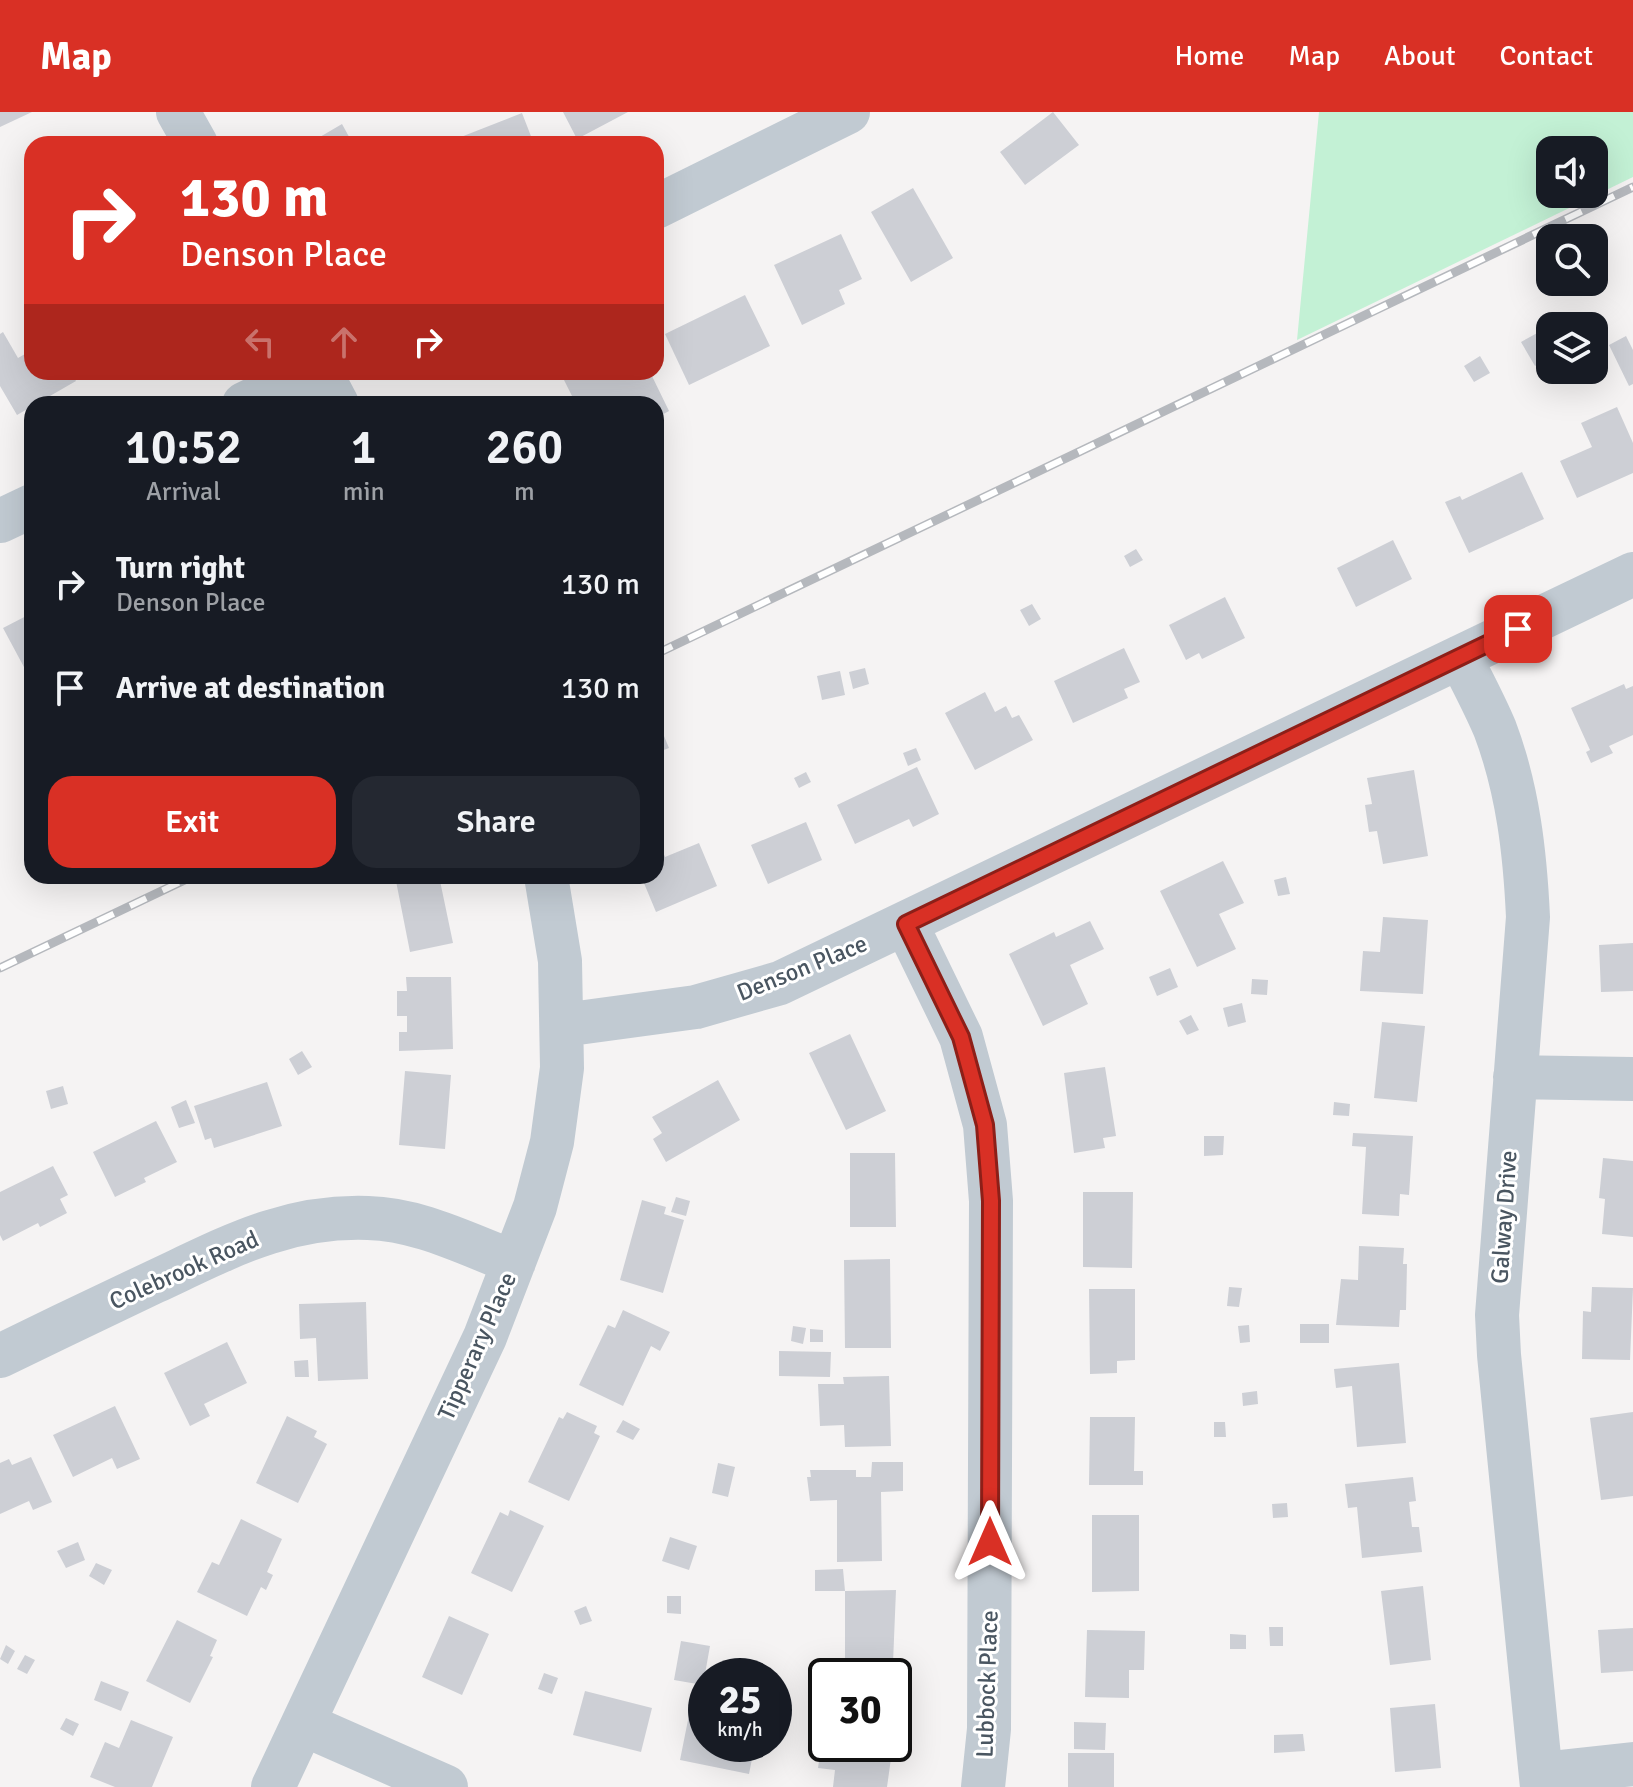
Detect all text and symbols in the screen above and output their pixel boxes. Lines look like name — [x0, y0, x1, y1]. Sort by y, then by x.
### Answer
text: Map — [40, 33, 112, 80]
text: Home — [1175, 39, 1244, 73]
text: Map — [1288, 39, 1340, 73]
text: About — [1384, 39, 1456, 73]
text: Contact — [1500, 39, 1593, 73]
map controls — [1536, 136, 1608, 384]
button: sound — [1536, 136, 1608, 208]
text: 130 m — [180, 163, 328, 232]
icon: right — [48, 168, 152, 272]
button: search — [1536, 224, 1608, 296]
text: Denson Place — [180, 232, 387, 277]
button: layers — [1536, 312, 1608, 384]
icon: left — [238, 320, 282, 364]
icon: ahead — [322, 320, 366, 364]
icon: right — [406, 320, 450, 364]
text: 10:52 — [125, 418, 242, 477]
text: 1 — [351, 418, 377, 477]
text: 260 — [485, 418, 563, 477]
text: Arrival — [146, 476, 221, 508]
text: min — [343, 476, 385, 508]
text: m — [514, 476, 535, 508]
text: Turn right — [116, 550, 245, 587]
icon: right — [48, 562, 92, 606]
text: 130 m — [561, 566, 640, 603]
text: Denson Place — [116, 587, 265, 619]
pin — [1484, 595, 1552, 663]
icon: arrive — [1496, 607, 1540, 651]
icon: arrive — [48, 666, 92, 710]
text: Arrive at destination — [116, 670, 385, 707]
text: 130 m — [561, 670, 640, 707]
button: Exit — [48, 776, 336, 868]
button: Share — [352, 776, 640, 868]
street label: Denson Place — [732, 928, 872, 1008]
street label: Galway Drive — [1484, 1149, 1524, 1285]
street label: Colebrook Road — [105, 1224, 263, 1316]
street label: Tipperary Place — [431, 1267, 523, 1425]
position arrow — [948, 1500, 1032, 1584]
street label: Lubbock Place — [969, 1610, 1005, 1758]
speed limit sign: 30 — [808, 1658, 912, 1762]
text: 25 — [718, 1675, 762, 1725]
text: km/h — [717, 1717, 763, 1742]

